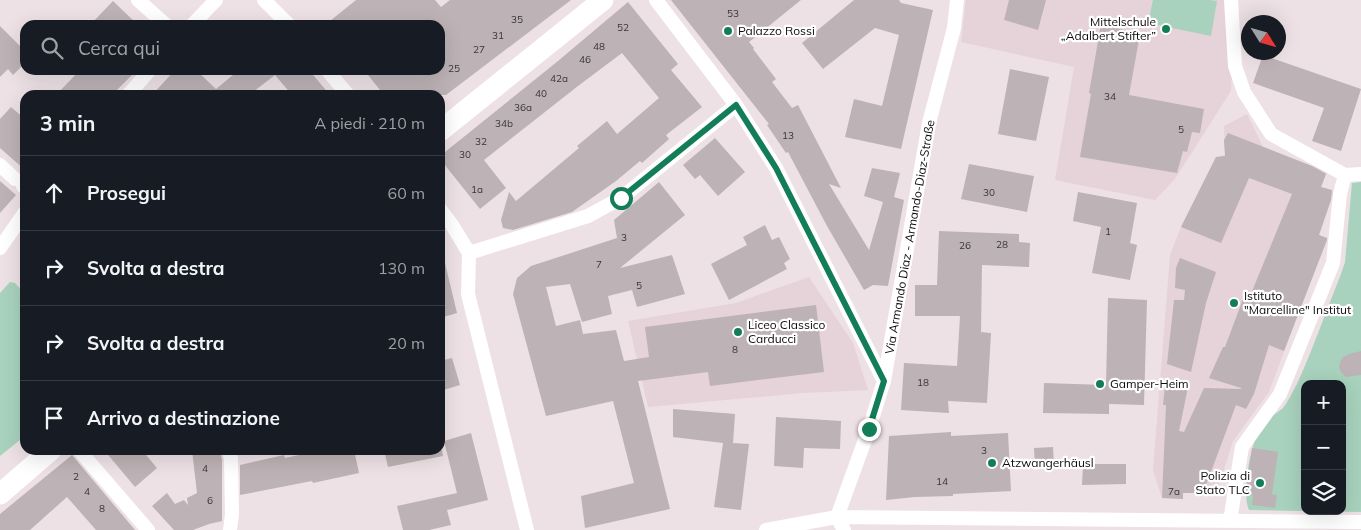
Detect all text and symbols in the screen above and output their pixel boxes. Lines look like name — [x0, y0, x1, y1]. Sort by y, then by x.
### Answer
house number: 53 — [727, 7, 739, 20]
house number: 35 — [511, 13, 523, 26]
place label: Mittelschule „Adalbert Stifter” — [1061, 14, 1156, 43]
north arrow — [1241, 15, 1286, 60]
search box — [20, 20, 445, 75]
house number: 52 — [617, 21, 629, 34]
place label: Palazzo Rossi — [738, 23, 815, 38]
marker: Mittelschule „Adalbert Stifter” — [1160, 23, 1172, 35]
marker: Palazzo Rossi — [722, 25, 734, 37]
house number: 31 — [492, 29, 504, 42]
icon: search — [38, 34, 66, 62]
text: Cerca qui — [78, 36, 160, 60]
house number: 48 — [593, 40, 605, 53]
house number: 27 — [473, 43, 485, 56]
house number: 46 — [579, 53, 591, 66]
house number: 25 — [448, 62, 460, 75]
house number: 42a — [550, 72, 568, 85]
house number: 40 — [535, 87, 547, 100]
house number: 34 — [1104, 90, 1116, 103]
house number: 36a — [514, 101, 532, 114]
text: 3 min — [40, 110, 95, 136]
text: A piedi · 210 m — [314, 113, 425, 133]
house number: 34b — [495, 117, 513, 130]
street label: Via Armando Diaz - Armando-Diaz-Straße — [881, 119, 938, 355]
house number: 5 — [1178, 123, 1184, 136]
house number: 13 — [782, 129, 794, 142]
house number: 32 — [475, 135, 487, 148]
house number: 30 — [459, 148, 471, 161]
icon: ahead — [40, 179, 68, 207]
text: Prosegui — [87, 181, 166, 205]
text: 60 m — [388, 183, 425, 203]
house number: 1a — [471, 183, 483, 196]
house number: 30 — [983, 186, 995, 199]
route start — [610, 187, 633, 210]
house number: 1 — [1105, 225, 1111, 238]
house number: 3 — [621, 231, 627, 244]
house number: 28 — [996, 238, 1008, 251]
house number: 26 — [959, 239, 971, 252]
icon: right — [40, 254, 68, 282]
text: Svolta a destra — [87, 256, 225, 280]
text: 130 m — [378, 258, 425, 278]
house number: 7 — [596, 258, 602, 271]
house number: 5 — [636, 279, 642, 292]
place label: Istituto "Marcelline" Institut — [1244, 288, 1351, 317]
marker: Istituto "Marcelline" Institut — [1228, 297, 1240, 309]
place label: Liceo Classico Carducci — [748, 317, 826, 346]
marker: Liceo Classico Carducci — [732, 326, 744, 338]
icon: right — [40, 329, 68, 357]
text: Svolta a destra — [87, 331, 225, 355]
text: 20 m — [388, 333, 425, 353]
house number: 8 — [732, 343, 738, 356]
house number: 18 — [917, 376, 929, 389]
place label: Gamper-Heim — [1110, 376, 1189, 391]
marker: Gamper-Heim — [1094, 378, 1106, 390]
map controls — [1301, 380, 1346, 515]
button: + — [1301, 380, 1346, 425]
icon: arrive — [40, 404, 68, 432]
text: Arrivo a destinazione — [87, 406, 280, 430]
route end — [858, 418, 881, 441]
button: − — [1301, 425, 1346, 470]
house number: 3 — [981, 444, 987, 457]
place label: Atzwangerhäusl — [1002, 455, 1094, 470]
marker: Atzwangerhäusl — [986, 457, 998, 469]
house number: 4 — [202, 462, 208, 475]
place label: Polizia di Stato TLC — [1195, 468, 1250, 497]
house number: 2 — [73, 470, 79, 483]
button: layers — [1301, 470, 1346, 515]
house number: 14 — [936, 475, 948, 488]
marker: Polizia di Stato TLC — [1254, 477, 1266, 489]
house number: 4 — [84, 485, 90, 498]
house number: 7a — [1168, 485, 1180, 498]
house number: 6 — [207, 494, 213, 507]
house number: 8 — [99, 502, 105, 515]

